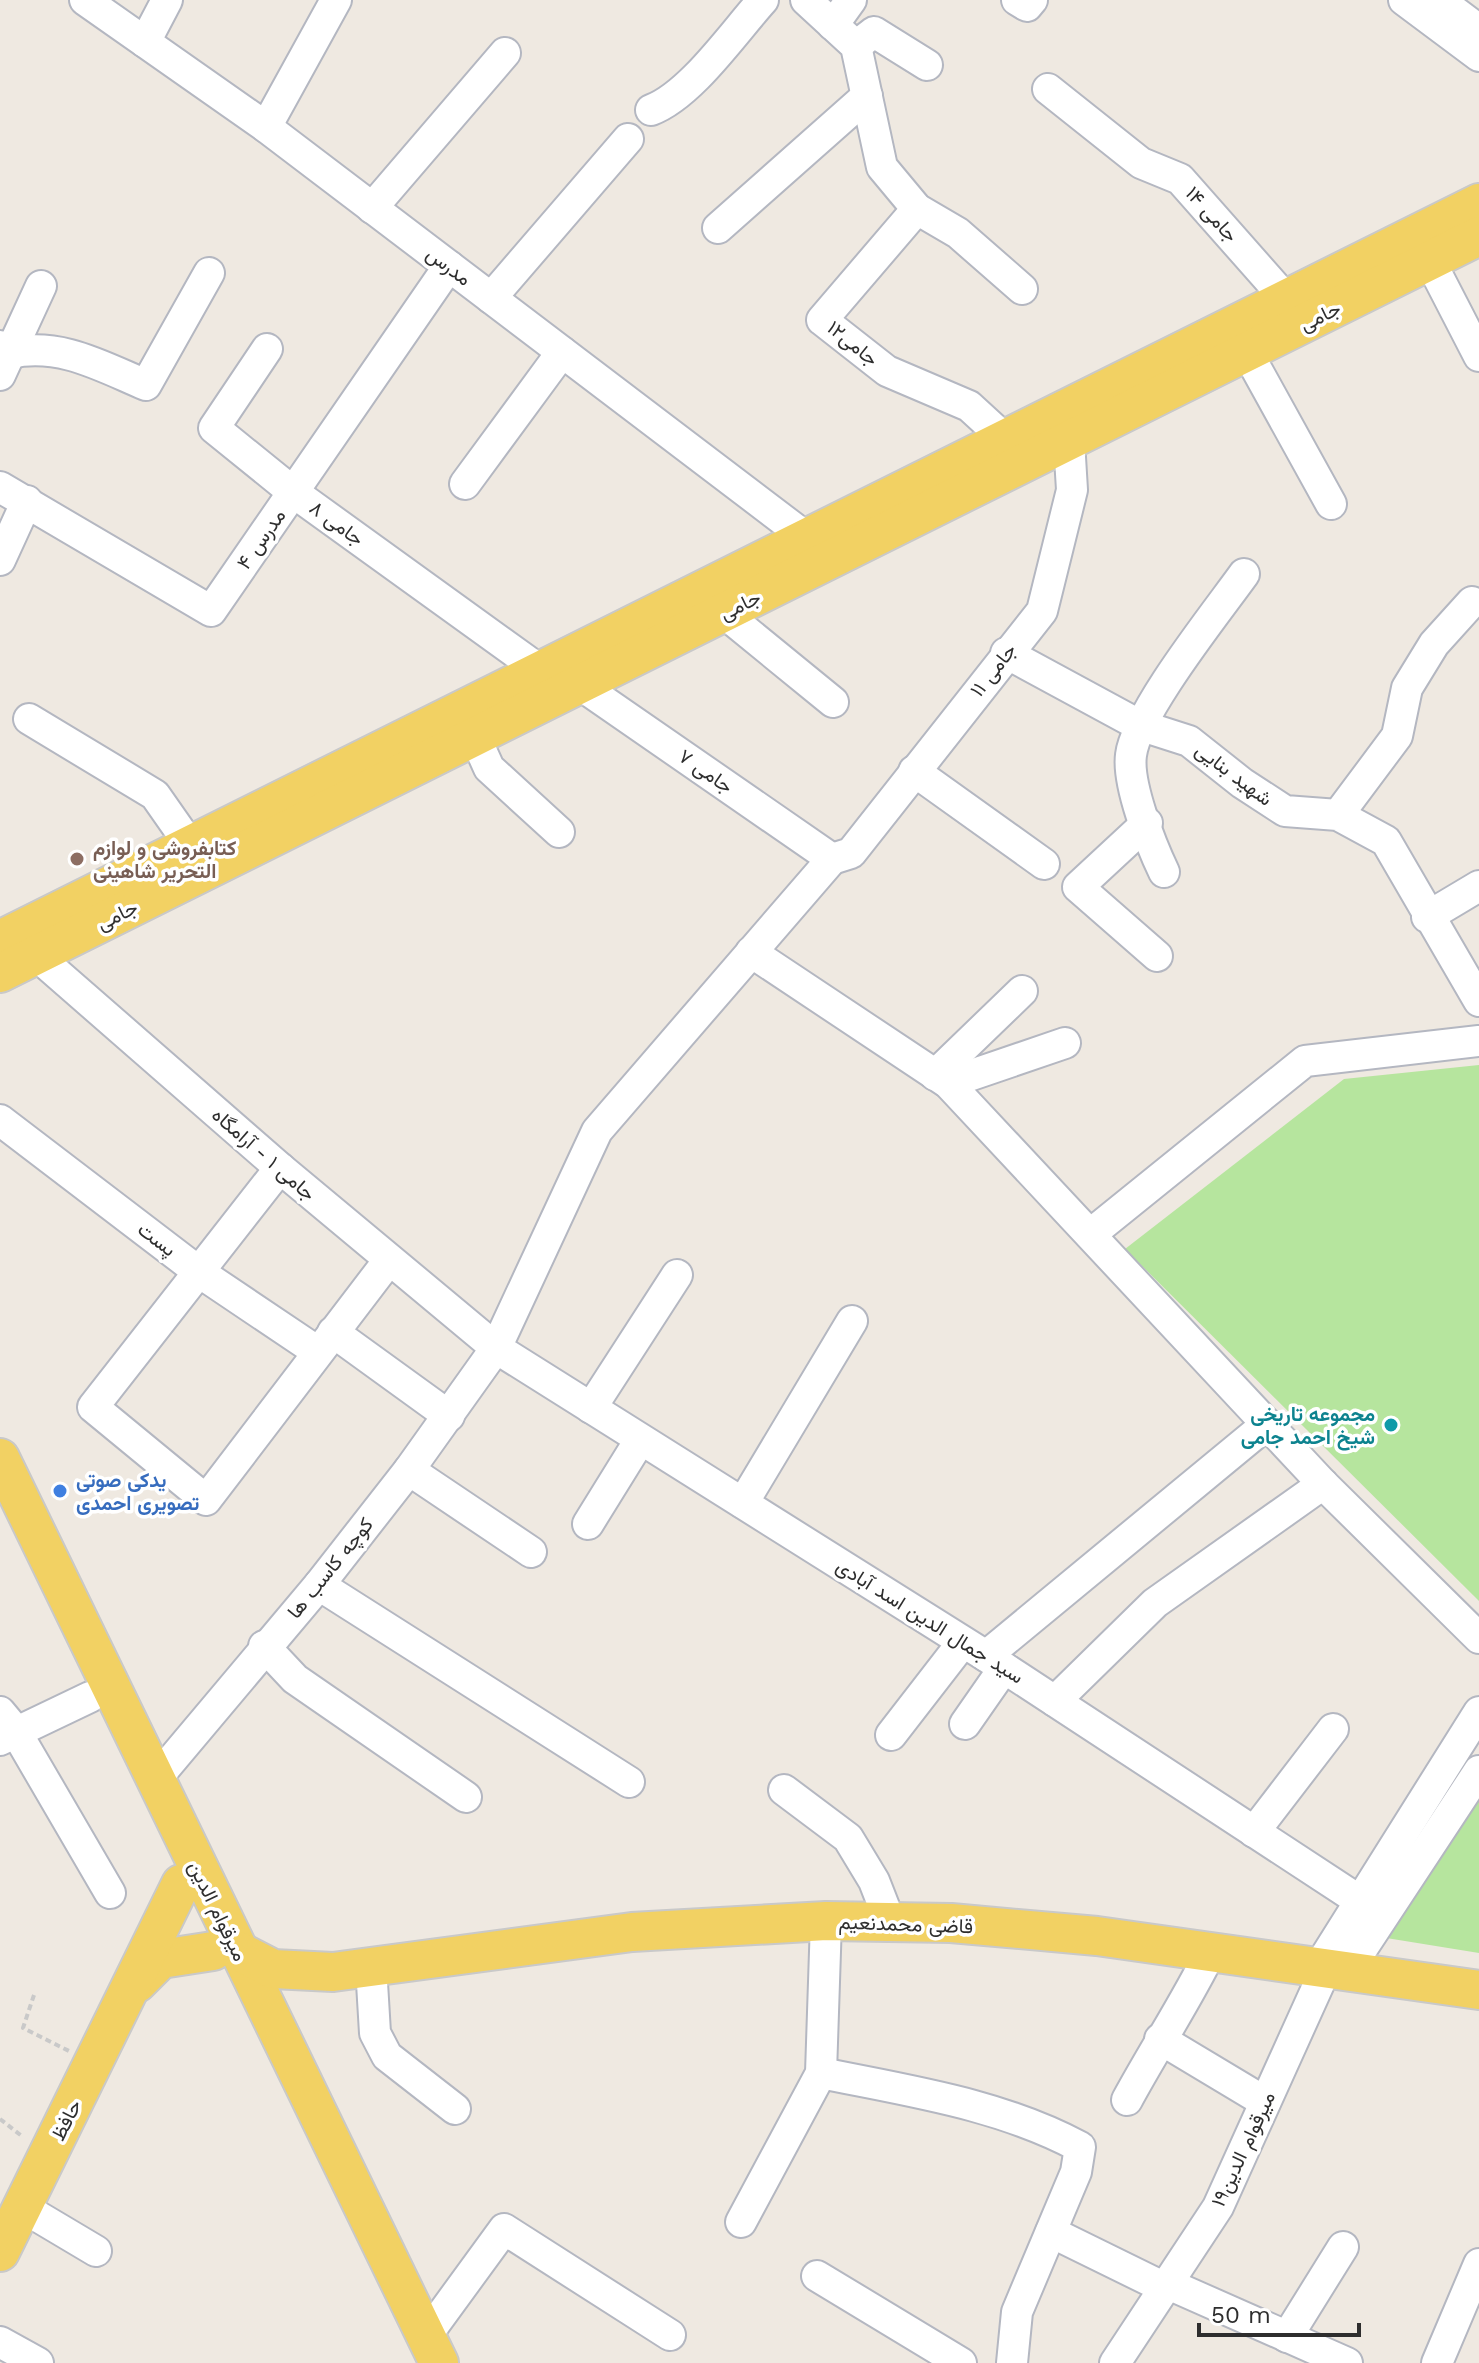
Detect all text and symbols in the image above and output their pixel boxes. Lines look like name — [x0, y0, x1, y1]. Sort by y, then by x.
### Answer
street label: جامی ۱۴ — [1181, 181, 1243, 247]
street label: مدرس — [421, 241, 476, 291]
street label: جامی — [1296, 296, 1344, 336]
street label: جامی۱۲ — [823, 315, 883, 371]
street label: جامی ۸ — [305, 495, 369, 551]
street label: مدرس ۴ — [232, 504, 291, 575]
street label: جامی — [716, 585, 764, 625]
street label: جامی ۱۱ — [965, 639, 1021, 701]
street label: شهید بنایی — [1190, 737, 1277, 812]
street label: جامی ۷ — [674, 744, 738, 798]
place label: کتابفروشی و لوازم التحریر شاهینی — [93, 836, 236, 884]
marker: کتابفروشی و لوازم التحریر شاهینی — [68, 850, 86, 868]
street label: جامی — [93, 895, 141, 935]
street label: جامی ۱ - آرامگاه — [207, 1103, 321, 1206]
street label: پست — [132, 1217, 181, 1263]
place label: مجموعه تاریخی شیخ احمد جامی — [1241, 1402, 1375, 1451]
marker: مجموعه تاریخی شیخ احمد جامی — [1382, 1416, 1400, 1434]
place label: یدکی صوتی تصویری احمدی — [76, 1468, 199, 1516]
marker: یدکی صوتی تصویری احمدی — [51, 1482, 69, 1500]
street label: کوچه کاسب ها — [282, 1513, 380, 1625]
street label: سید جمال الدین اسد آبادی — [832, 1553, 1028, 1689]
street label: میرقوام الدین — [182, 1857, 253, 1966]
street label: قاضی محمدنعیم — [838, 1910, 974, 1939]
street label: میرقوام الدین۱۹ — [1206, 2088, 1281, 2211]
street label: حافظ — [46, 2095, 86, 2145]
scale bar — [1199, 2287, 1359, 2337]
text: 50 m — [1211, 2301, 1271, 2329]

